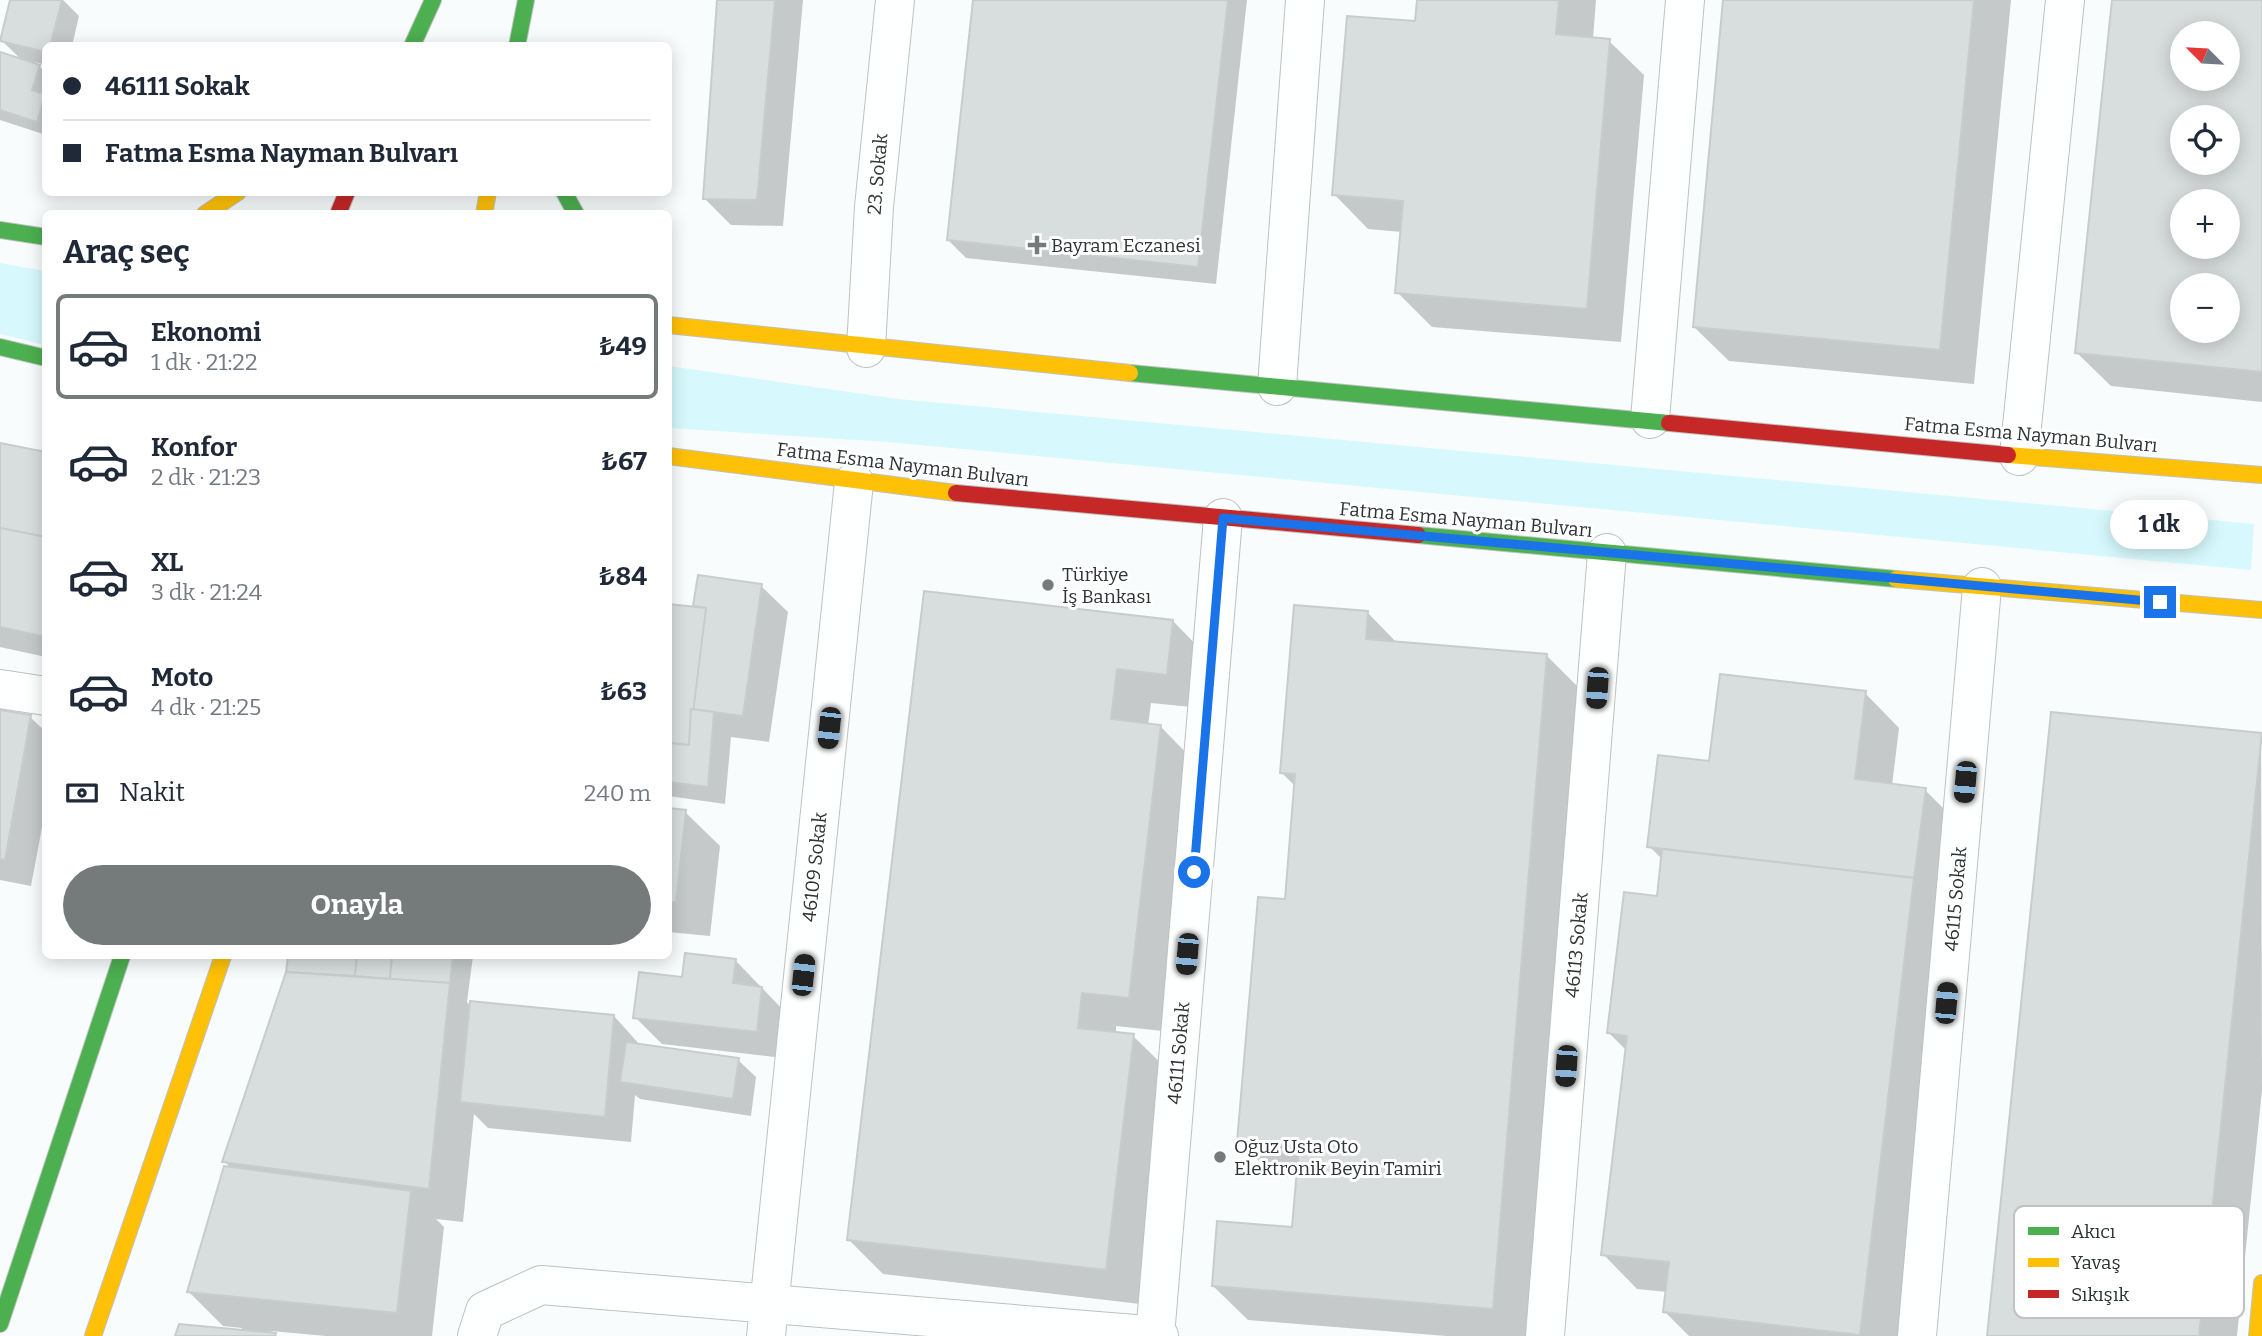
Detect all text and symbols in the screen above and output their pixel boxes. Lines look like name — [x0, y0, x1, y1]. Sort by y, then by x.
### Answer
north arrow — [2170, 21, 2240, 91]
map controls — [2170, 21, 2240, 343]
text: 46111 Sokak — [105, 71, 250, 102]
button: locate — [2170, 105, 2240, 175]
street label: 23. Sokak — [862, 132, 893, 216]
text: Fatma Esma Nayman Bulvarı — [105, 138, 458, 169]
button: + — [2170, 189, 2240, 259]
text: Araç seç — [63, 233, 190, 271]
place label: Bayram Eczanesi — [1051, 234, 1201, 257]
marker: Bayram Eczanesi — [1029, 237, 1045, 253]
button: − — [2170, 273, 2240, 343]
icon: car — [67, 315, 130, 378]
text: Ekonomi — [151, 317, 261, 348]
text: ₺49 — [598, 331, 647, 362]
text: 1 dk · 21:22 — [151, 348, 257, 376]
street label: Fatma Esma Nayman Bulvarı — [1903, 412, 2159, 457]
icon: car — [67, 430, 130, 493]
text: Konfor — [151, 432, 237, 463]
street label: Fatma Esma Nayman Bulvarı — [775, 438, 1031, 491]
text: ₺67 — [601, 446, 647, 477]
text: 2 dk · 21:23 — [151, 463, 261, 491]
street label: Fatma Esma Nayman Bulvarı — [1338, 497, 1594, 542]
callout: 1 dk — [2111, 500, 2209, 550]
text: 1 dk — [2138, 510, 2180, 538]
icon: car — [67, 545, 130, 608]
text: XL — [151, 547, 183, 578]
text: ₺84 — [598, 561, 647, 592]
place label: Türkiye İş Bankası — [1062, 563, 1151, 608]
marker: Türkiye İş Bankası — [1040, 577, 1056, 593]
text: 3 dk · 21:24 — [151, 578, 262, 606]
route end — [2144, 586, 2176, 618]
icon: car — [67, 660, 130, 723]
text: Moto — [151, 662, 213, 693]
car — [1586, 666, 1609, 710]
text: ₺63 — [599, 676, 647, 707]
text: 4 dk · 21:25 — [151, 693, 261, 721]
car — [817, 706, 842, 750]
car — [1953, 760, 1978, 804]
icon: cash — [63, 774, 101, 812]
text: Nakit — [119, 777, 185, 808]
text: 240 m — [584, 779, 651, 807]
street label: 46109 Sokak — [797, 811, 832, 923]
street label: 46115 Sokak — [1939, 846, 1972, 952]
route start — [1178, 856, 1210, 888]
button: Onayla — [63, 865, 651, 945]
street label: 46113 Sokak — [1560, 891, 1593, 999]
car — [1175, 932, 1200, 976]
car — [791, 953, 816, 997]
car — [1934, 981, 1959, 1025]
street label: 46111 Sokak — [1163, 1001, 1194, 1105]
car — [1555, 1044, 1578, 1088]
place label: Oğuz Usta Oto Elektronik Beyin Tamiri — [1234, 1135, 1442, 1180]
marker: Oğuz Usta Oto Elektronik Beyin Tamiri — [1212, 1149, 1228, 1165]
legend — [2014, 1206, 2244, 1318]
text: Akıcı — [2071, 1220, 2116, 1243]
text: Yavaş — [2071, 1251, 2121, 1274]
text: Sıkışık — [2071, 1283, 2130, 1306]

